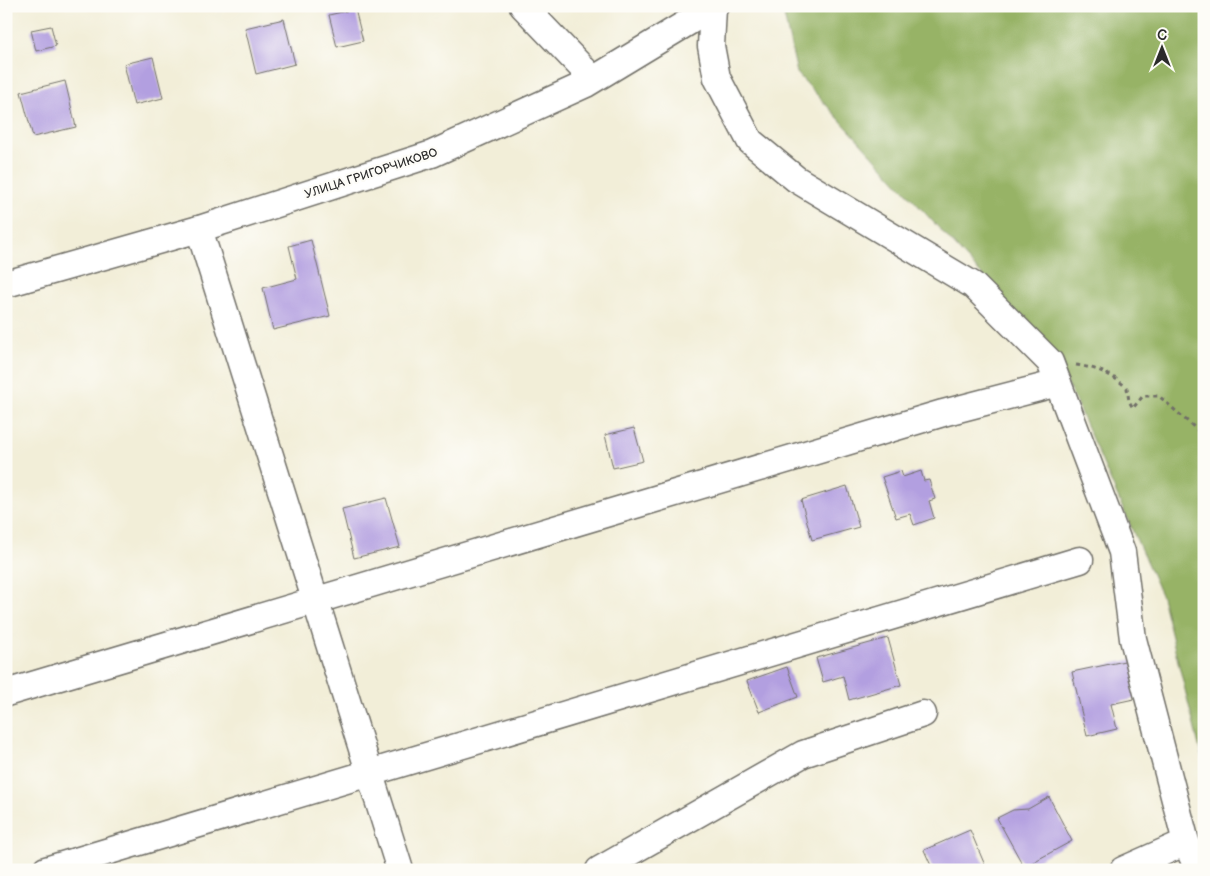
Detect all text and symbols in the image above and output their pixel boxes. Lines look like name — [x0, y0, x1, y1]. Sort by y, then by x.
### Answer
north arrow — [1138, 22, 1188, 72]
text: С — [1157, 27, 1167, 44]
street label: УЛИЦА ГРИГОРЧИКОВО — [303, 145, 440, 202]

